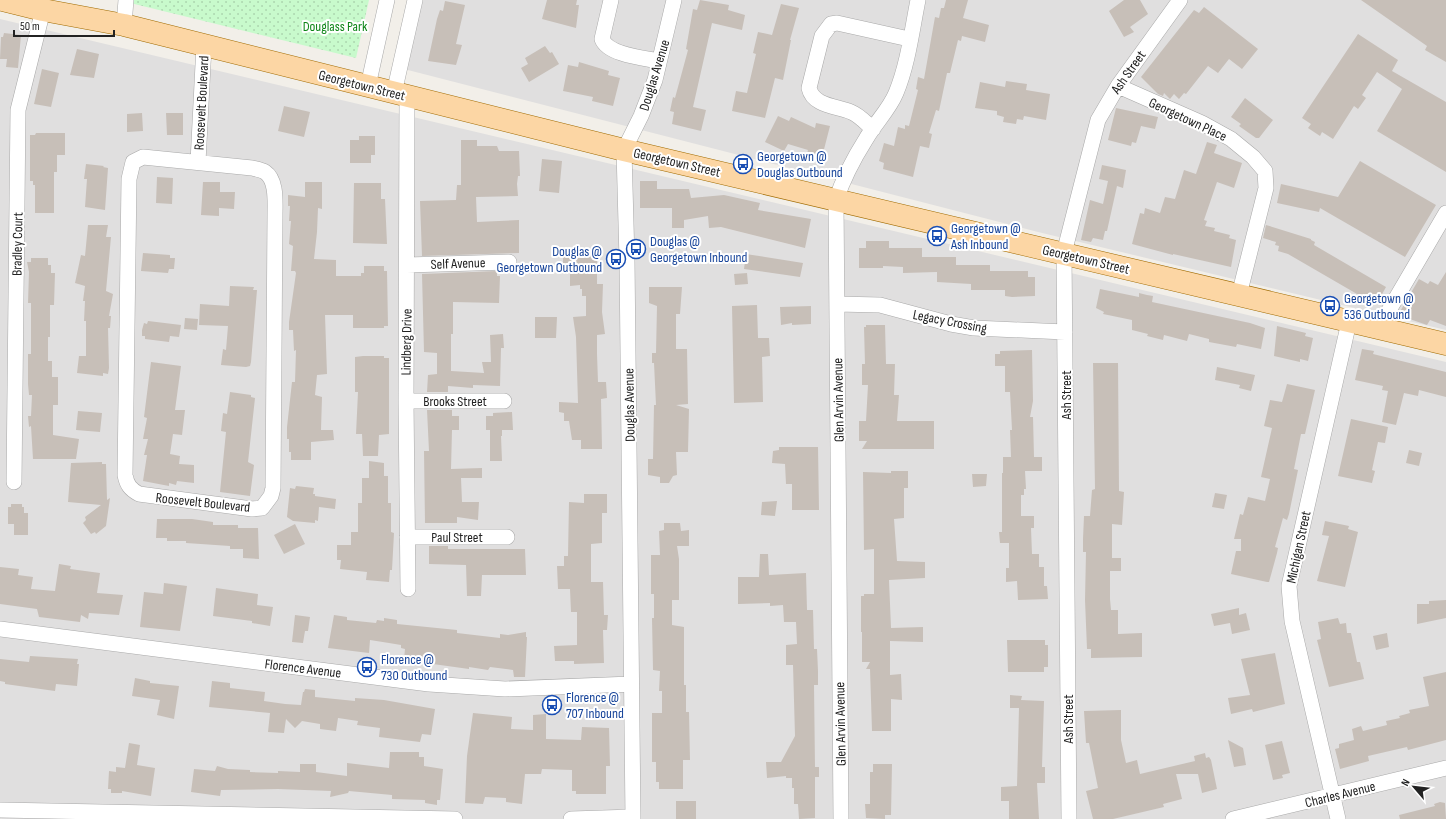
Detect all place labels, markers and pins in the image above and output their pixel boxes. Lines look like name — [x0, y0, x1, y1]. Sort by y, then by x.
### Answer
place label: Georgetown @ Douglas Outbound — [757, 148, 843, 181]
bus stop icon: Georgetown @ Douglas Outbound — [732, 153, 754, 175]
place label: Georgetown @ Ash Inbound — [950, 220, 1021, 253]
bus stop icon: Georgetown @ Ash Inbound — [926, 225, 948, 247]
place label: Douglas @ Georgetown Inbound — [650, 233, 747, 266]
bus stop icon: Douglas @ Georgetown Inbound — [625, 238, 647, 260]
place label: Douglas @ Georgetown Outbound — [496, 243, 602, 276]
bus stop icon: Douglas @ Georgetown Outbound — [605, 248, 627, 270]
place label: Georgetown @ 536 Outbound — [1344, 290, 1414, 323]
bus stop icon: Georgetown @ 536 Outbound — [1319, 295, 1341, 317]
place label: Florence @ 730 Outbound — [381, 651, 447, 684]
bus stop icon: Florence @ 730 Outbound — [356, 656, 378, 678]
place label: Florence @ 707 Inbound — [566, 689, 624, 722]
bus stop icon: Florence @ 707 Inbound — [541, 694, 563, 716]

